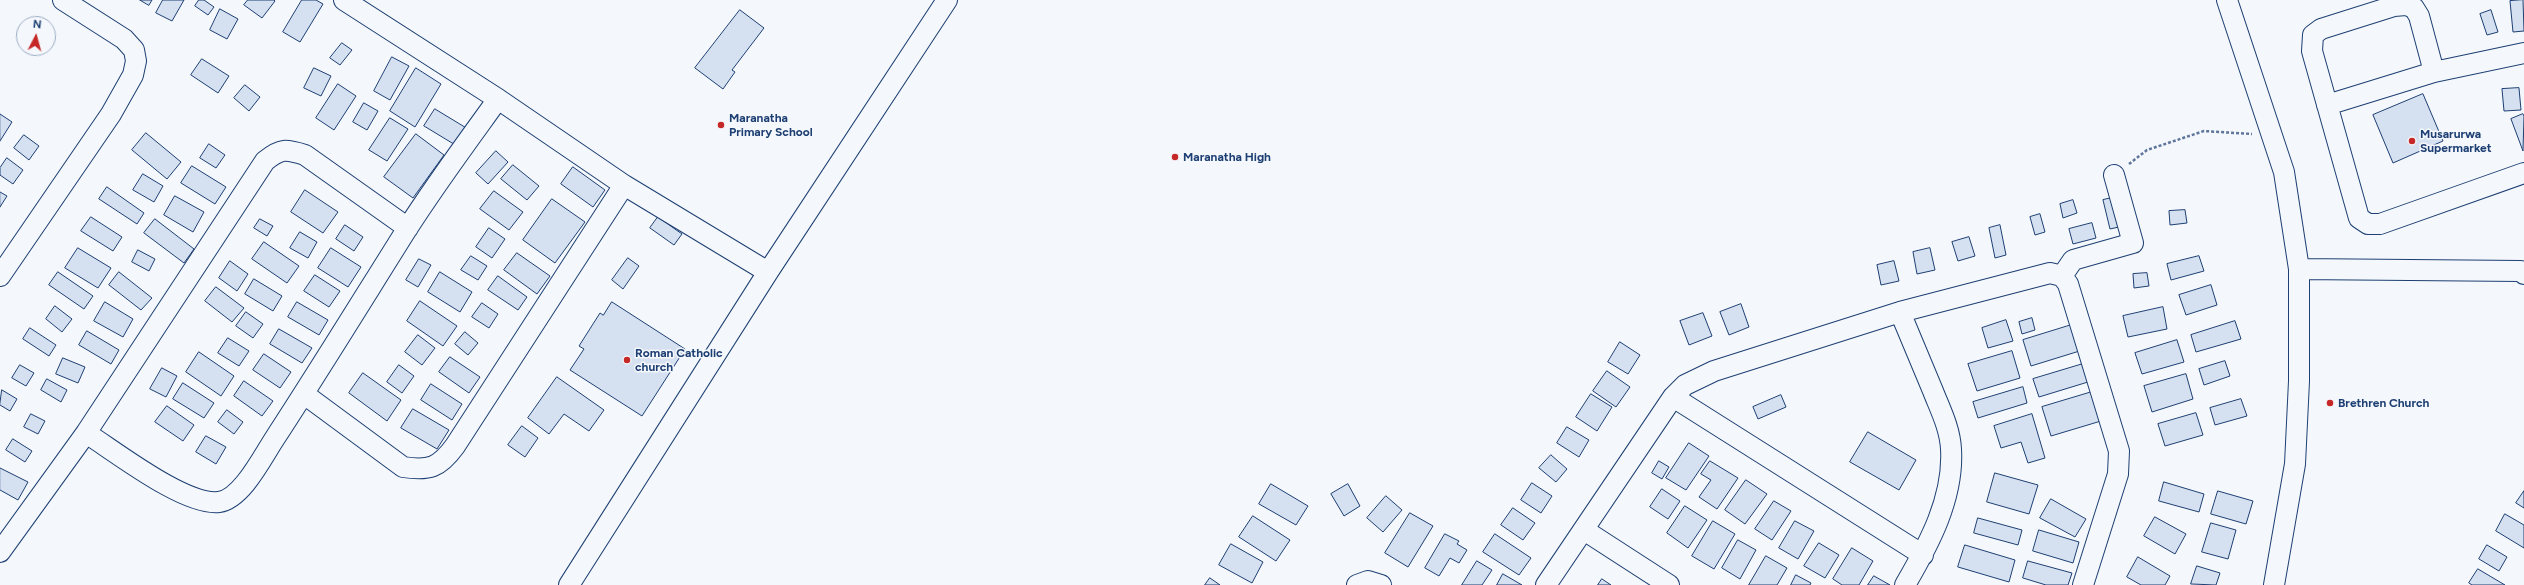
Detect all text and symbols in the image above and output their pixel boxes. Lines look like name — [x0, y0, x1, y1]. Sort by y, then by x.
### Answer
north arrow — [16, 16, 56, 56]
text: N — [32, 18, 42, 31]
place label: Maranatha Primary School — [729, 111, 813, 139]
marker: Maranatha Primary School — [716, 120, 726, 130]
place label: Musarurwa Supermarket — [2420, 127, 2492, 155]
marker: Musarurwa Supermarket — [2407, 136, 2417, 146]
place label: Maranatha High — [1183, 150, 1271, 164]
marker: Maranatha High — [1170, 152, 1180, 162]
place label: Roman Catholic church — [635, 346, 723, 374]
marker: Roman Catholic church — [622, 355, 632, 365]
place label: Brethren Church — [2338, 396, 2429, 410]
marker: Brethren Church — [2325, 398, 2335, 408]

